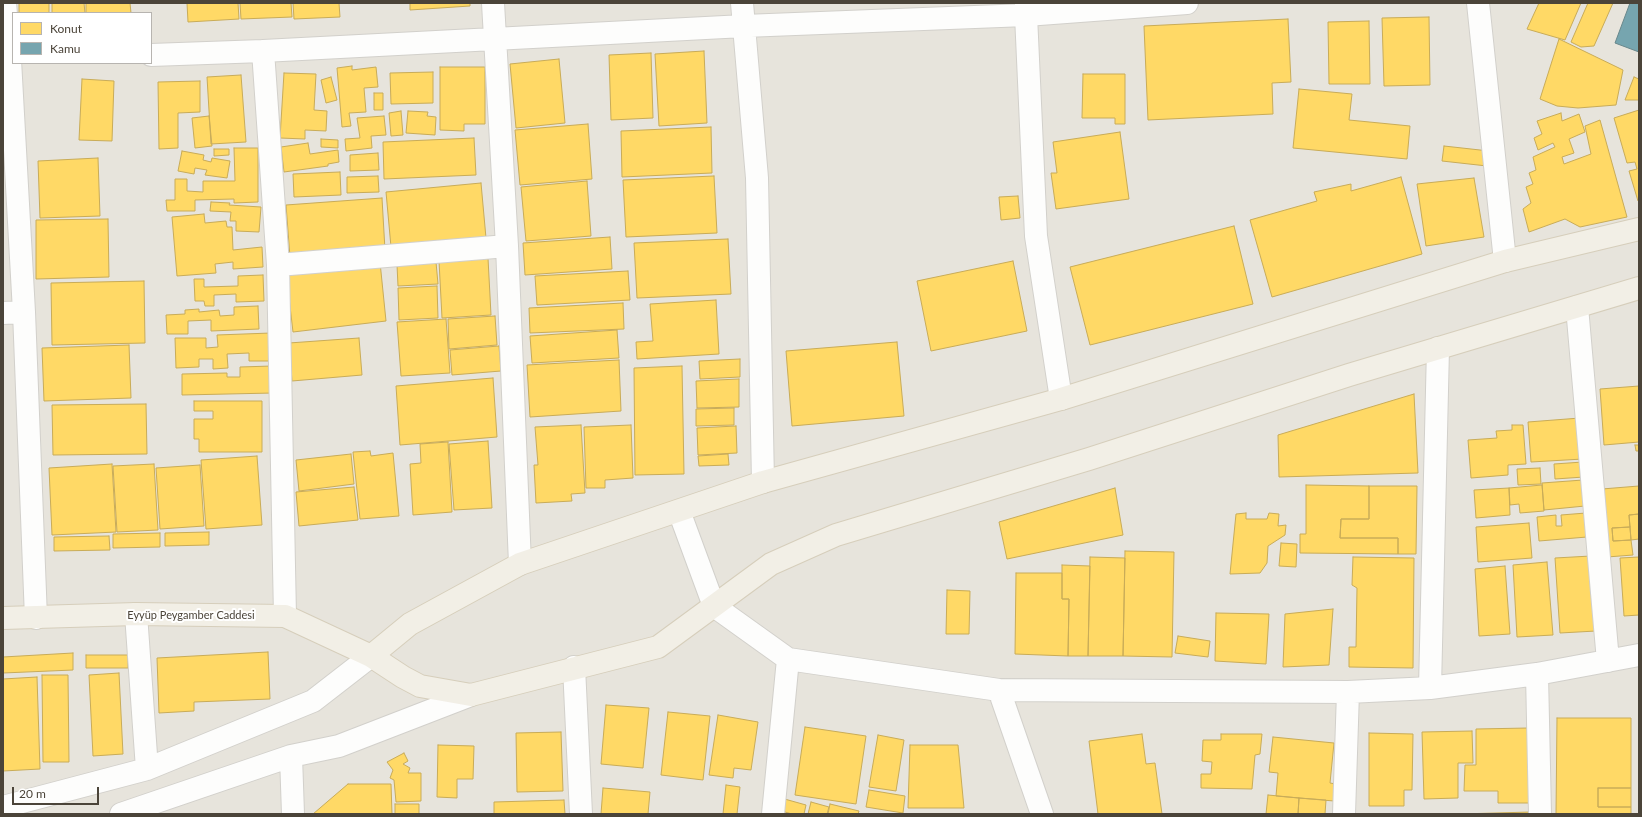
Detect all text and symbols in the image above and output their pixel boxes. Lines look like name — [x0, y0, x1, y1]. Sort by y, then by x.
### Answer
legend — [12, 12, 152, 64]
text: Konut — [50, 21, 82, 36]
text: Kamu — [50, 41, 80, 56]
street label: Eyyüp Peygamber Caddesi — [127, 608, 255, 622]
scale bar — [14, 779, 101, 805]
text: 20 m — [19, 786, 46, 801]

